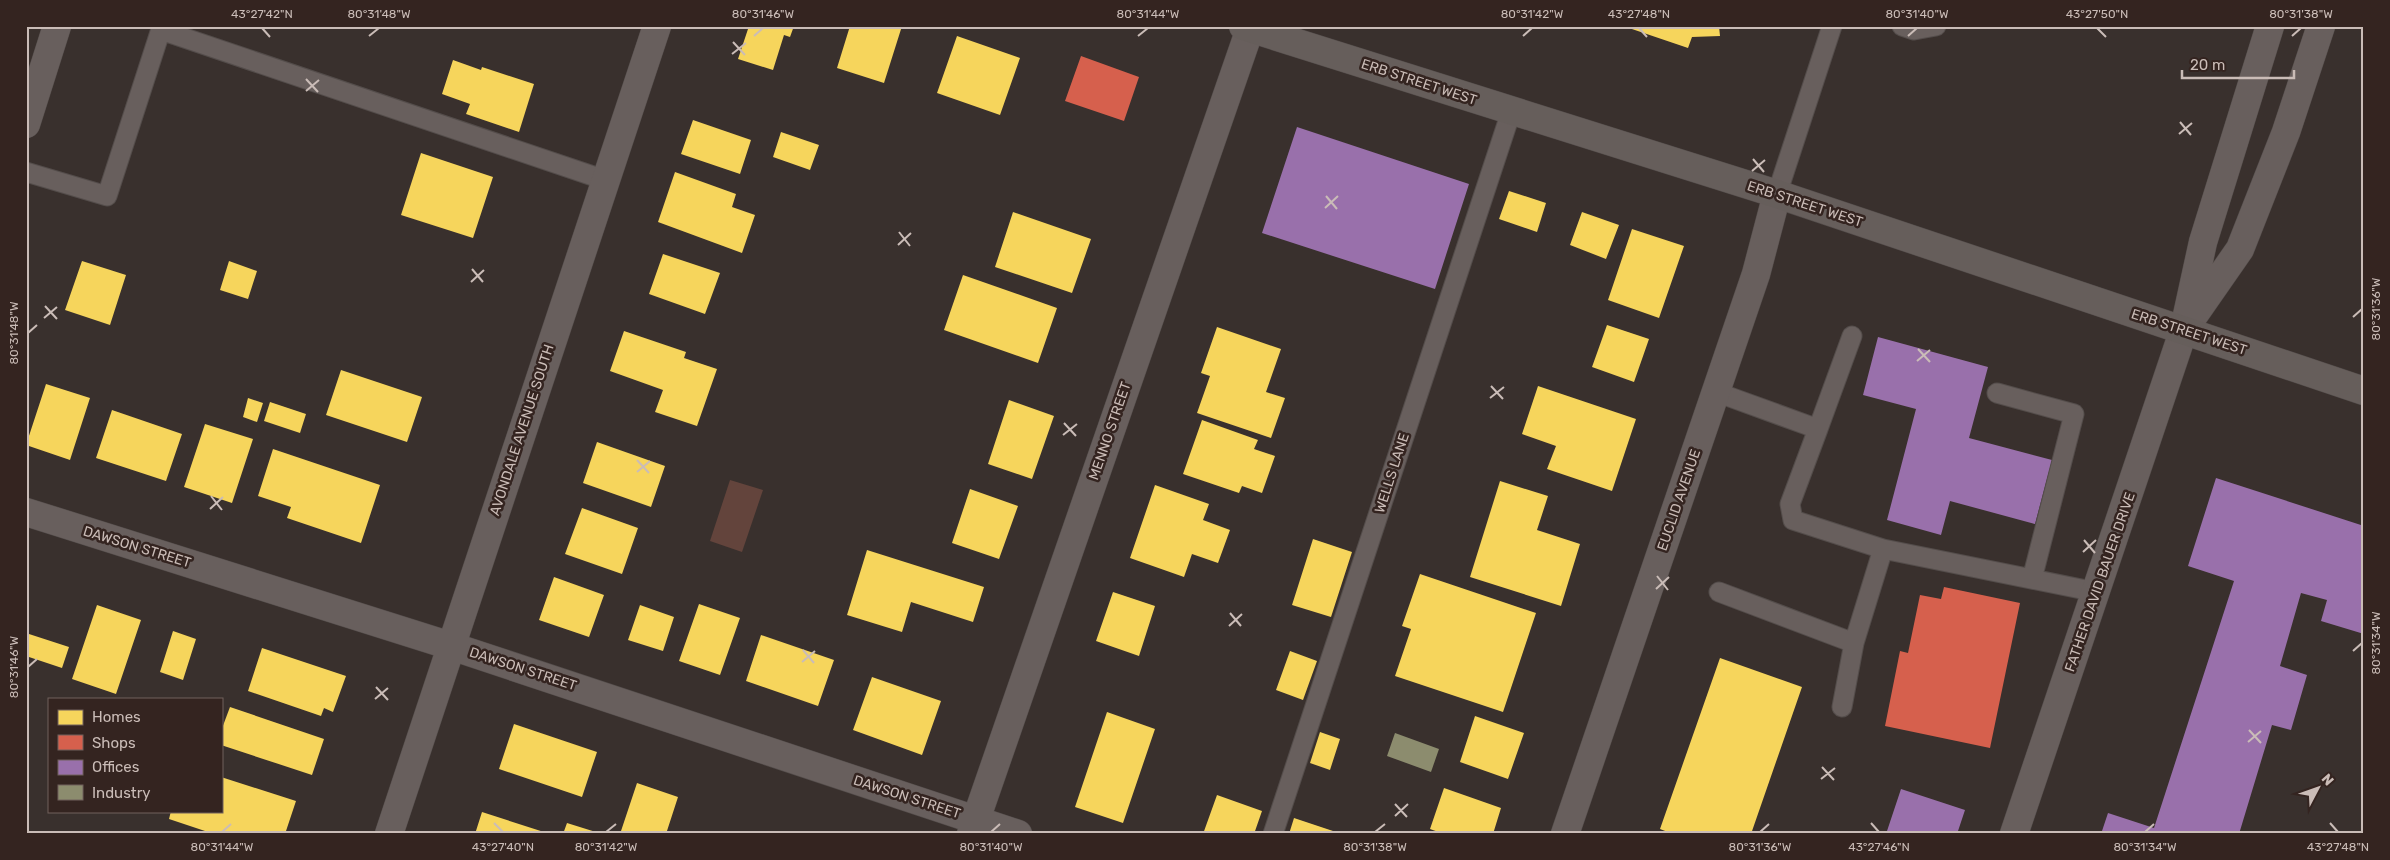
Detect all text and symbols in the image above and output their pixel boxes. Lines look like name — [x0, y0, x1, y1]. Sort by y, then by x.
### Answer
text: 43°27'42"N — [231, 7, 293, 21]
text: 80°31'48"W — [347, 7, 411, 21]
text: 80°31'46"W — [732, 7, 795, 21]
text: 80°31'44"W — [1117, 7, 1180, 21]
text: 80°31'42"W — [1501, 7, 1564, 21]
text: 43°27'48"N — [1608, 7, 1670, 21]
text: 80°31'40"W — [1885, 7, 1949, 21]
text: 43°27'50"N — [2066, 7, 2128, 21]
text: 80°31'38"W — [2269, 7, 2333, 21]
scale bar — [2182, 48, 2295, 80]
street label: ERB STREET WEST — [1359, 55, 1479, 109]
text: 20 m — [2190, 56, 2225, 74]
street label: ERB STREET WEST — [1745, 177, 1865, 231]
text: 80°31'36"W — [2369, 277, 2383, 340]
text: 80°31'48"W — [7, 301, 21, 365]
street label: ERB STREET WEST — [2129, 305, 2249, 359]
street label: AVONDALE AVENUE SOUTH — [486, 342, 558, 518]
street label: MENNO STREET — [1085, 380, 1135, 482]
street label: WELLS LANE — [1371, 431, 1413, 515]
street label: EUCLID AVENUE — [1654, 447, 1704, 553]
street label: FATHER DAVID BAUER DRIVE — [2061, 490, 2139, 674]
street label: DAWSON STREET — [81, 523, 193, 571]
text: 80°31'34"W — [2369, 611, 2383, 675]
text: 80°31'46"W — [7, 635, 21, 698]
street label: DAWSON STREET — [467, 644, 579, 694]
legend — [48, 698, 222, 812]
text: Homes — [92, 708, 141, 726]
text: Shops — [92, 734, 136, 752]
text: Offices — [92, 758, 140, 776]
north arrow — [2292, 762, 2342, 812]
text: N — [2318, 770, 2337, 789]
street label: DAWSON STREET — [851, 772, 963, 822]
text: Industry — [92, 784, 151, 802]
text: 80°31'44"W — [191, 840, 254, 854]
text: 43°27'40"N — [472, 840, 534, 854]
text: 80°31'42"W — [575, 840, 638, 854]
text: 80°31'40"W — [959, 840, 1023, 854]
text: 80°31'38"W — [1343, 840, 1407, 854]
text: 80°31'36"W — [1729, 840, 1792, 854]
text: 43°27'46"N — [1848, 840, 1910, 854]
text: 80°31'34"W — [2113, 840, 2177, 854]
text: 43°27'48"N — [2307, 840, 2369, 854]

